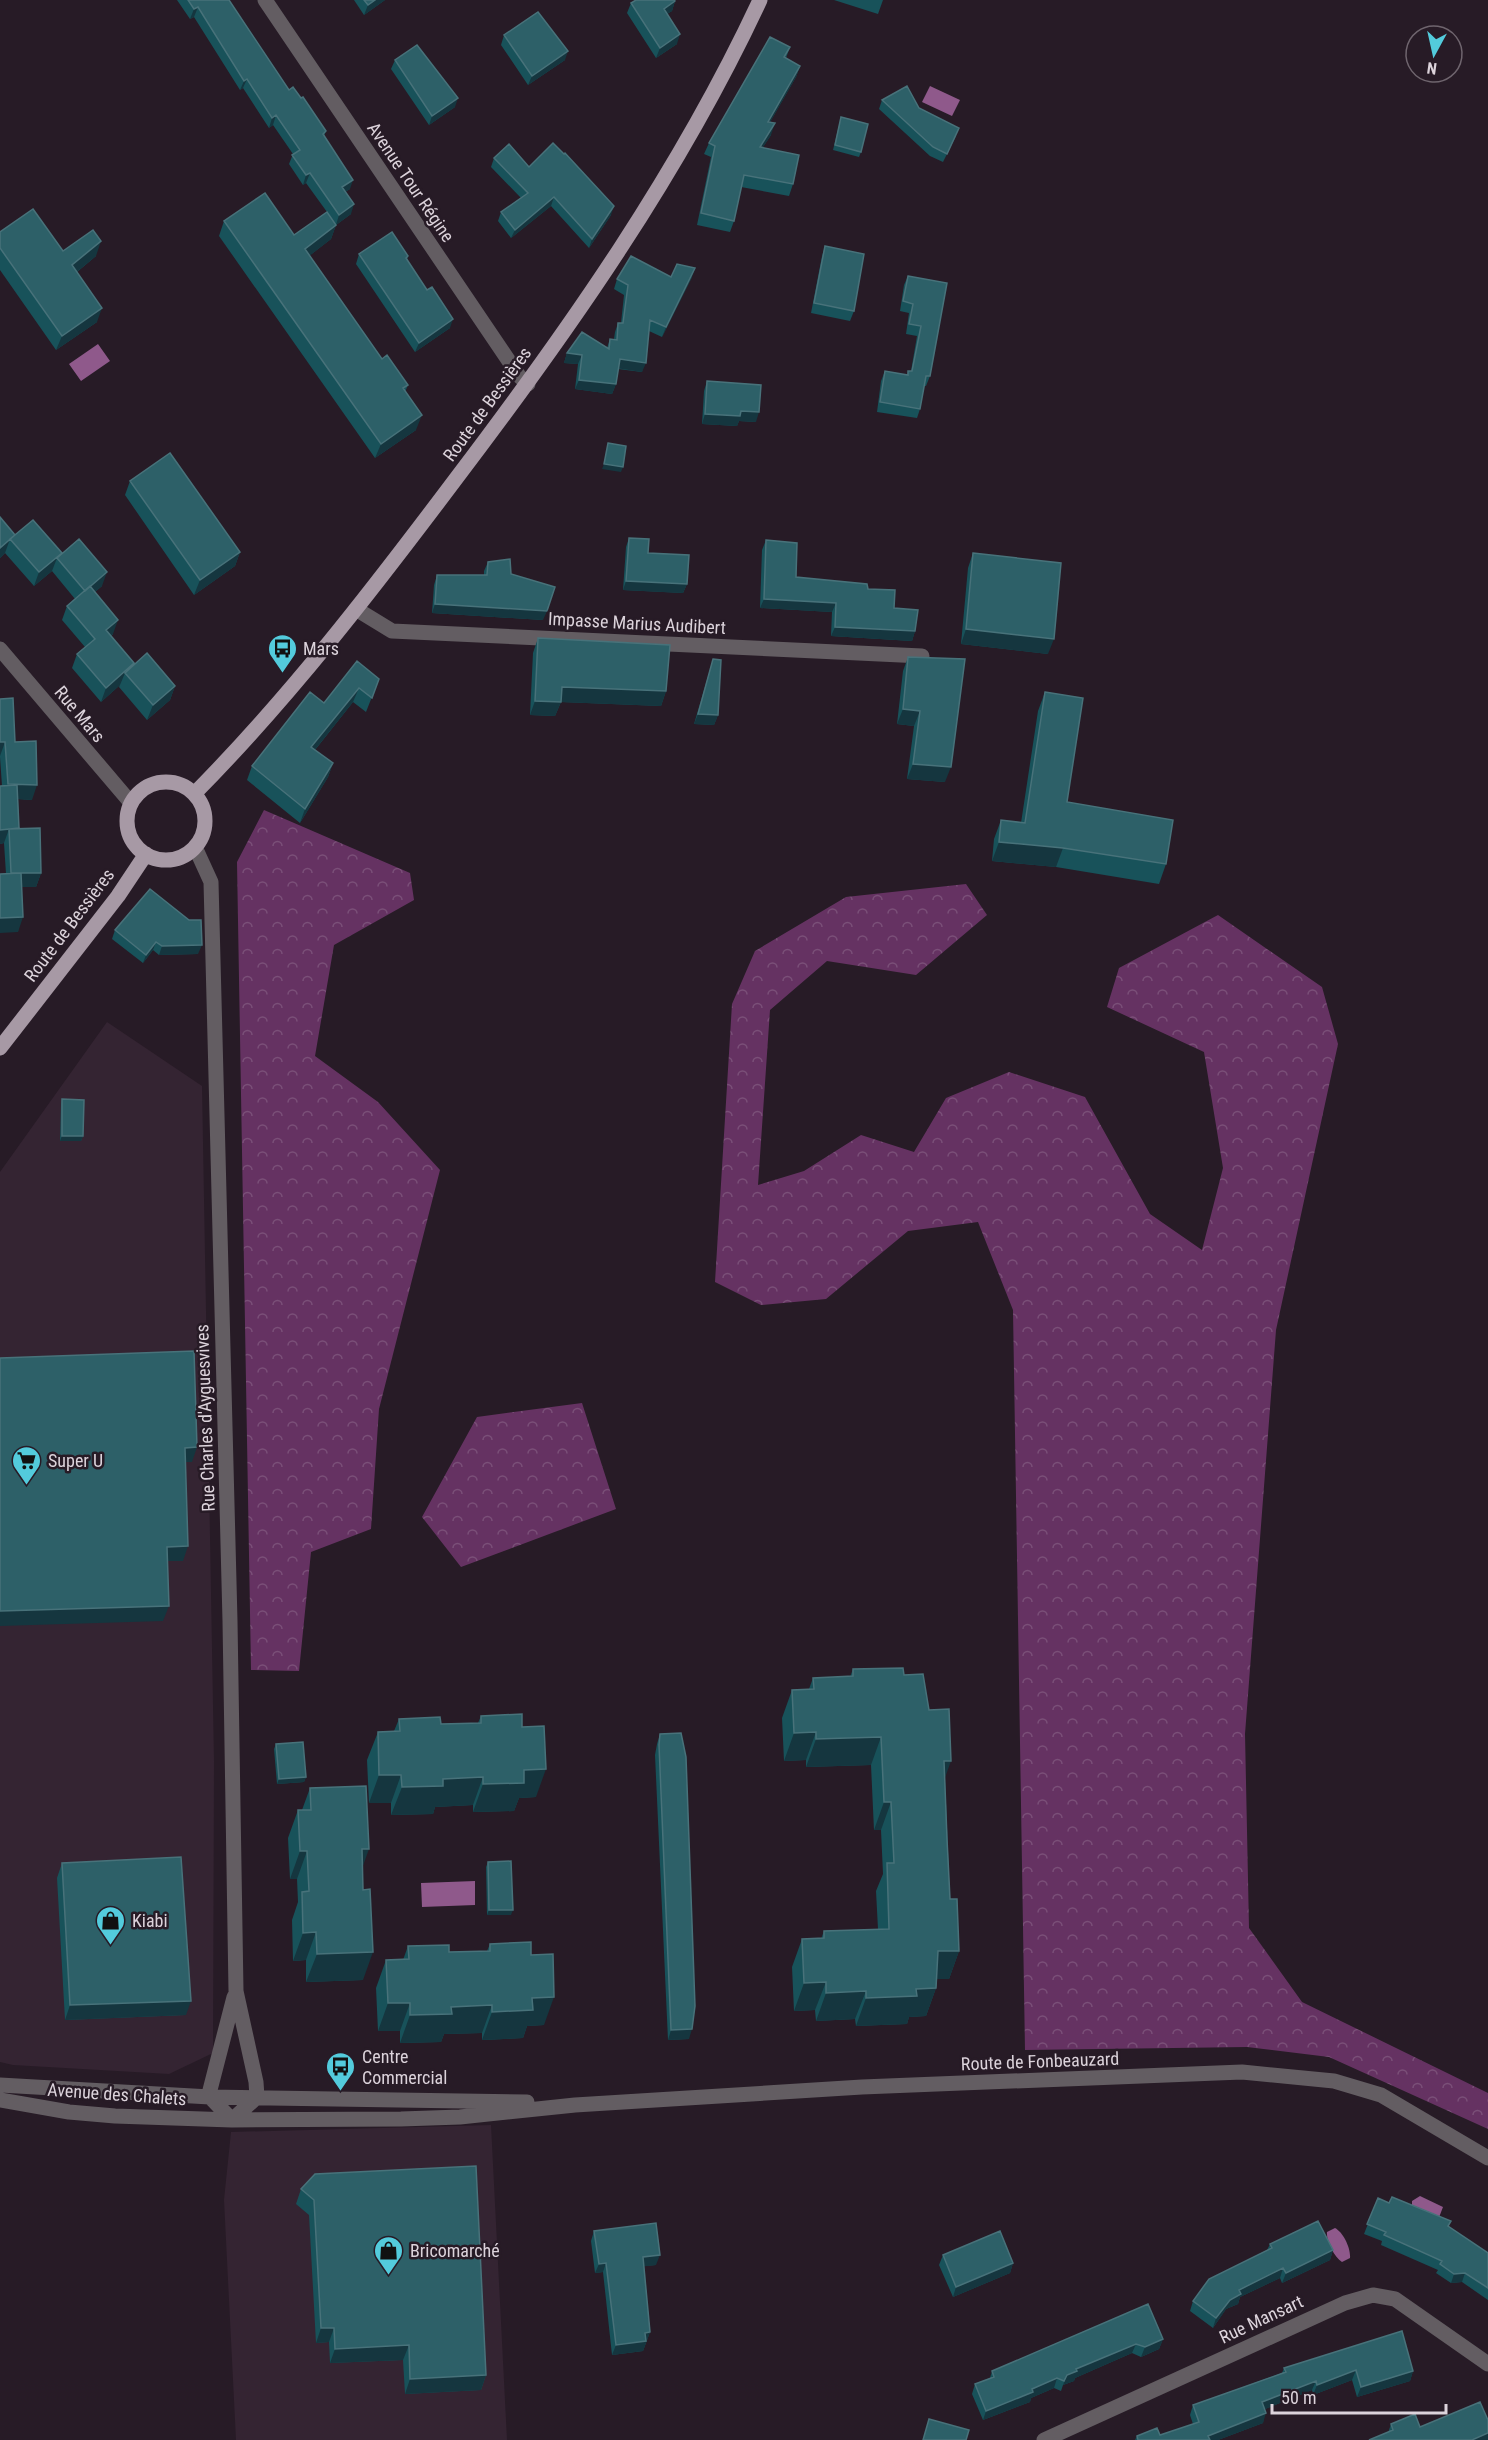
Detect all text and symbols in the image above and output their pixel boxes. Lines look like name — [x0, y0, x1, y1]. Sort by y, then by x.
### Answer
north arrow — [1404, 24, 1464, 84]
text: N — [1426, 58, 1438, 78]
street label: Avenue Tour Régine — [363, 118, 459, 246]
street label: Route de Bessières — [439, 343, 535, 465]
street label: Impasse Marius Audibert — [548, 608, 726, 638]
bus stop icon: Mars — [266, 632, 298, 674]
place label: Mars — [303, 638, 339, 659]
street label: Rue Mars — [51, 682, 109, 746]
street label: Route de Bessières — [20, 864, 118, 986]
street label: Rue Charles d'Ayguesvives — [191, 1324, 219, 1512]
supermarket icon: Super U — [11, 1444, 43, 1486]
place label: Super U — [48, 1450, 103, 1471]
shop icon: Kiabi — [95, 1904, 127, 1946]
place label: Kiabi — [132, 1910, 168, 1931]
place label: Centre Commercial — [362, 2046, 447, 2088]
street label: Route de Fonbeauzard — [961, 2048, 1119, 2074]
bus stop icon: Centre Commercial — [325, 2050, 357, 2092]
street label: Avenue des Chalets — [47, 2079, 187, 2109]
shop icon: Bricomarché — [373, 2234, 405, 2276]
place label: Bricomarché — [410, 2240, 500, 2261]
street label: Rue Mansart — [1216, 2290, 1306, 2348]
scale bar — [1272, 2377, 1446, 2415]
text: 50 m — [1281, 2387, 1316, 2408]

